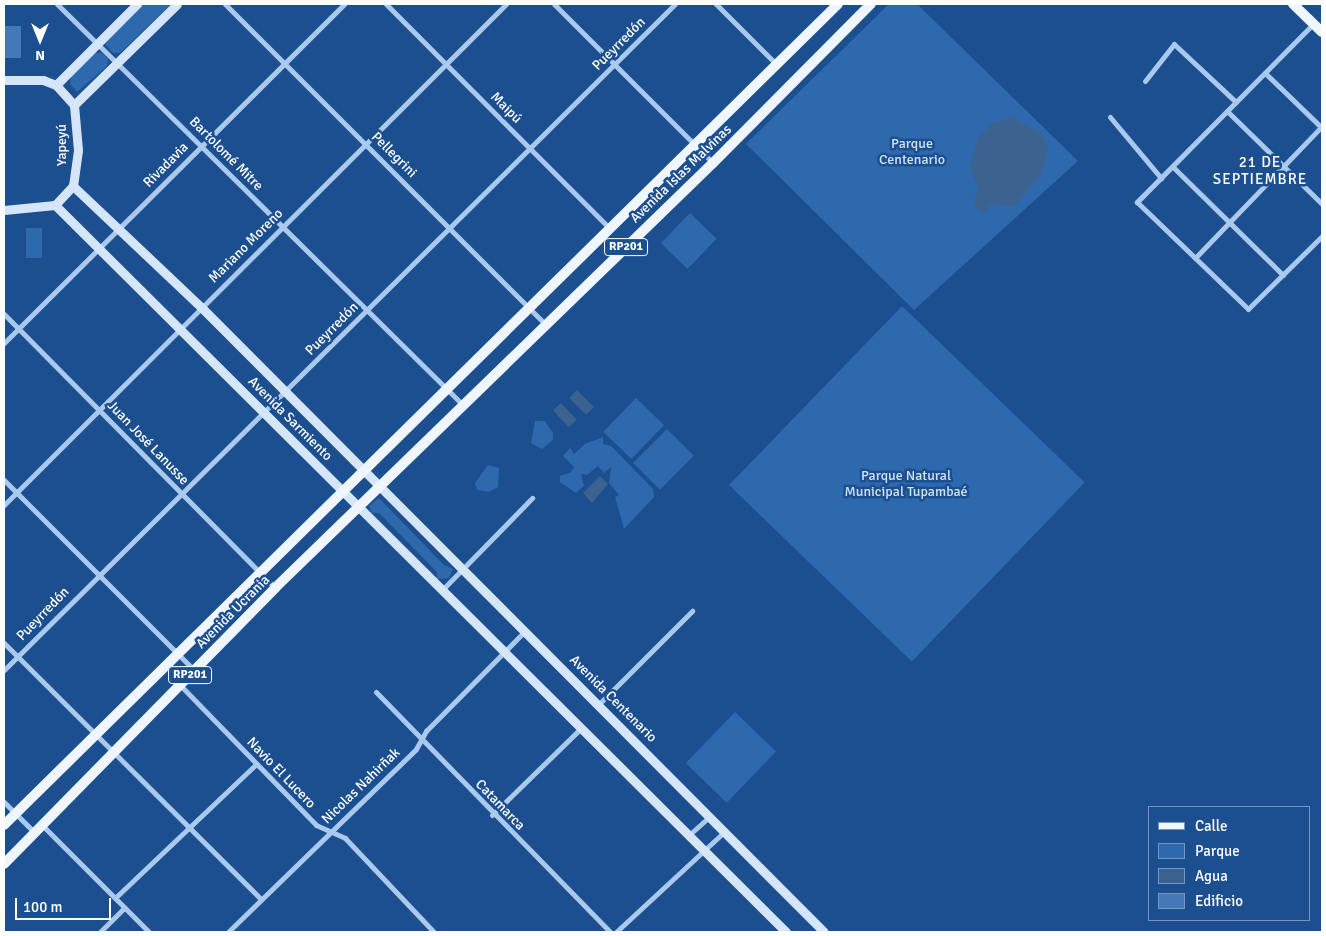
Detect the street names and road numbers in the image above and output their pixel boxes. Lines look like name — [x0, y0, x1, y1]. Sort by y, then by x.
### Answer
street label: Pueyrredón — [589, 14, 649, 74]
street label: Maipú — [487, 89, 525, 127]
street label: Bartolomé Mitre — [186, 114, 266, 194]
street label: Avenida Islas Malvinas — [627, 121, 735, 227]
street label: Yapeyú — [54, 124, 70, 166]
street label: Pellegrini — [368, 129, 420, 181]
street label: Rivadavia — [140, 139, 192, 191]
street label: Mariano Moreno — [205, 205, 287, 287]
road number: RP201 — [604, 238, 648, 256]
street label: Pueyrredón — [302, 299, 362, 359]
street label: Avenida Sarmiento — [244, 373, 336, 465]
street label: Juan José Lanusse — [104, 397, 192, 489]
street label: Avenida Ucrania — [193, 572, 273, 652]
street label: Pueyrredón — [13, 584, 73, 644]
street label: Avenida Centenario — [566, 652, 660, 746]
road number: RP201 — [168, 666, 212, 684]
street label: Navio El Lucero — [243, 734, 319, 812]
street label: Nicolas Nahirñak — [318, 744, 404, 828]
street label: Catamarca — [472, 776, 528, 834]

